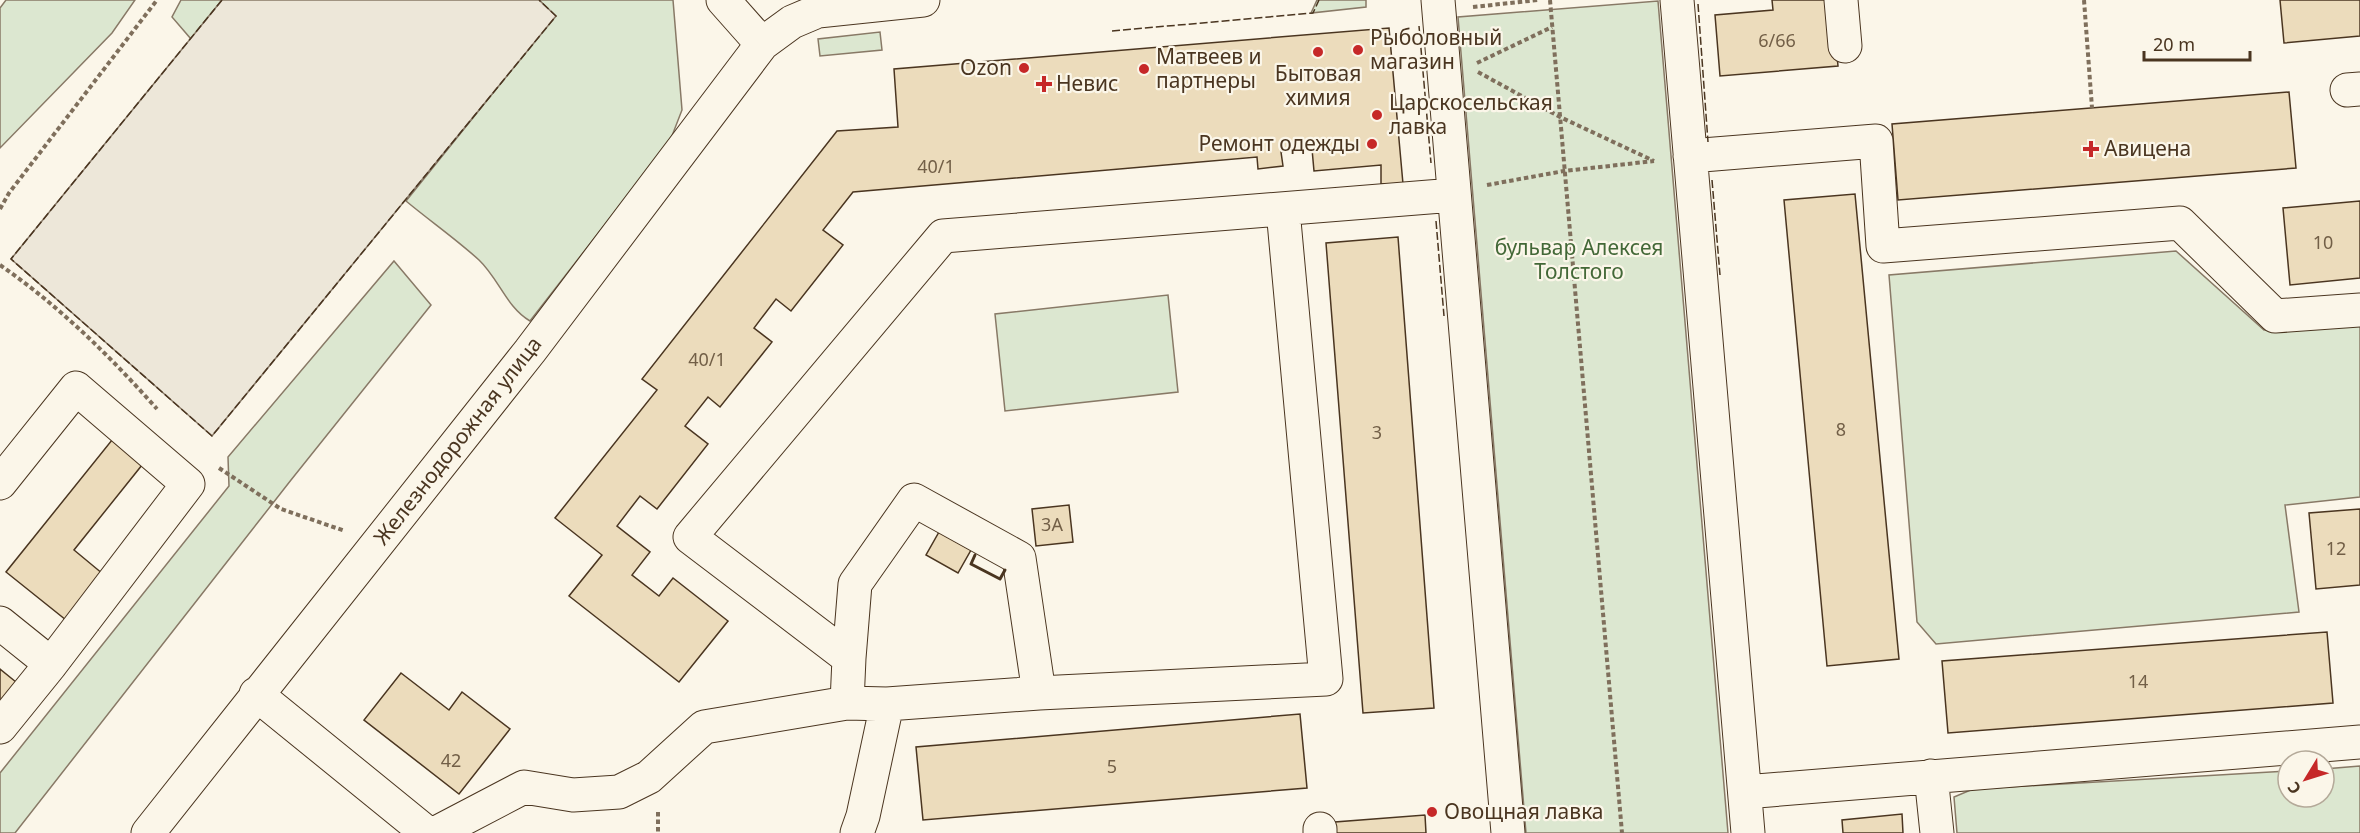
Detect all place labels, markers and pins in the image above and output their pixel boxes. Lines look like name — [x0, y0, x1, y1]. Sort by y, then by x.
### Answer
place label: Рыболовный магазин — [1370, 23, 1502, 75]
place label: Матвеев и партнеры — [1156, 42, 1262, 94]
marker: Рыболовный магазин — [1351, 43, 1365, 57]
marker: Бытовая химия — [1311, 45, 1325, 59]
place label: Ozon — [960, 53, 1012, 81]
place label: Бытовая химия — [1275, 59, 1361, 111]
marker: Ozon — [1017, 61, 1031, 75]
marker: Матвеев и партнеры — [1137, 62, 1151, 76]
place label: Невис — [1056, 69, 1118, 97]
marker: Невис — [1037, 77, 1051, 91]
place label: Царскосельская лавка — [1389, 88, 1553, 140]
marker: Царскосельская лавка — [1370, 108, 1384, 122]
place label: Ремонт одежды — [1198, 129, 1360, 157]
place label: Авицена — [2104, 134, 2191, 162]
marker: Ремонт одежды — [1365, 137, 1379, 151]
marker: Авицена — [2082, 140, 2100, 158]
place label: Овощная лавка — [1444, 797, 1604, 825]
marker: Овощная лавка — [1425, 805, 1439, 819]

